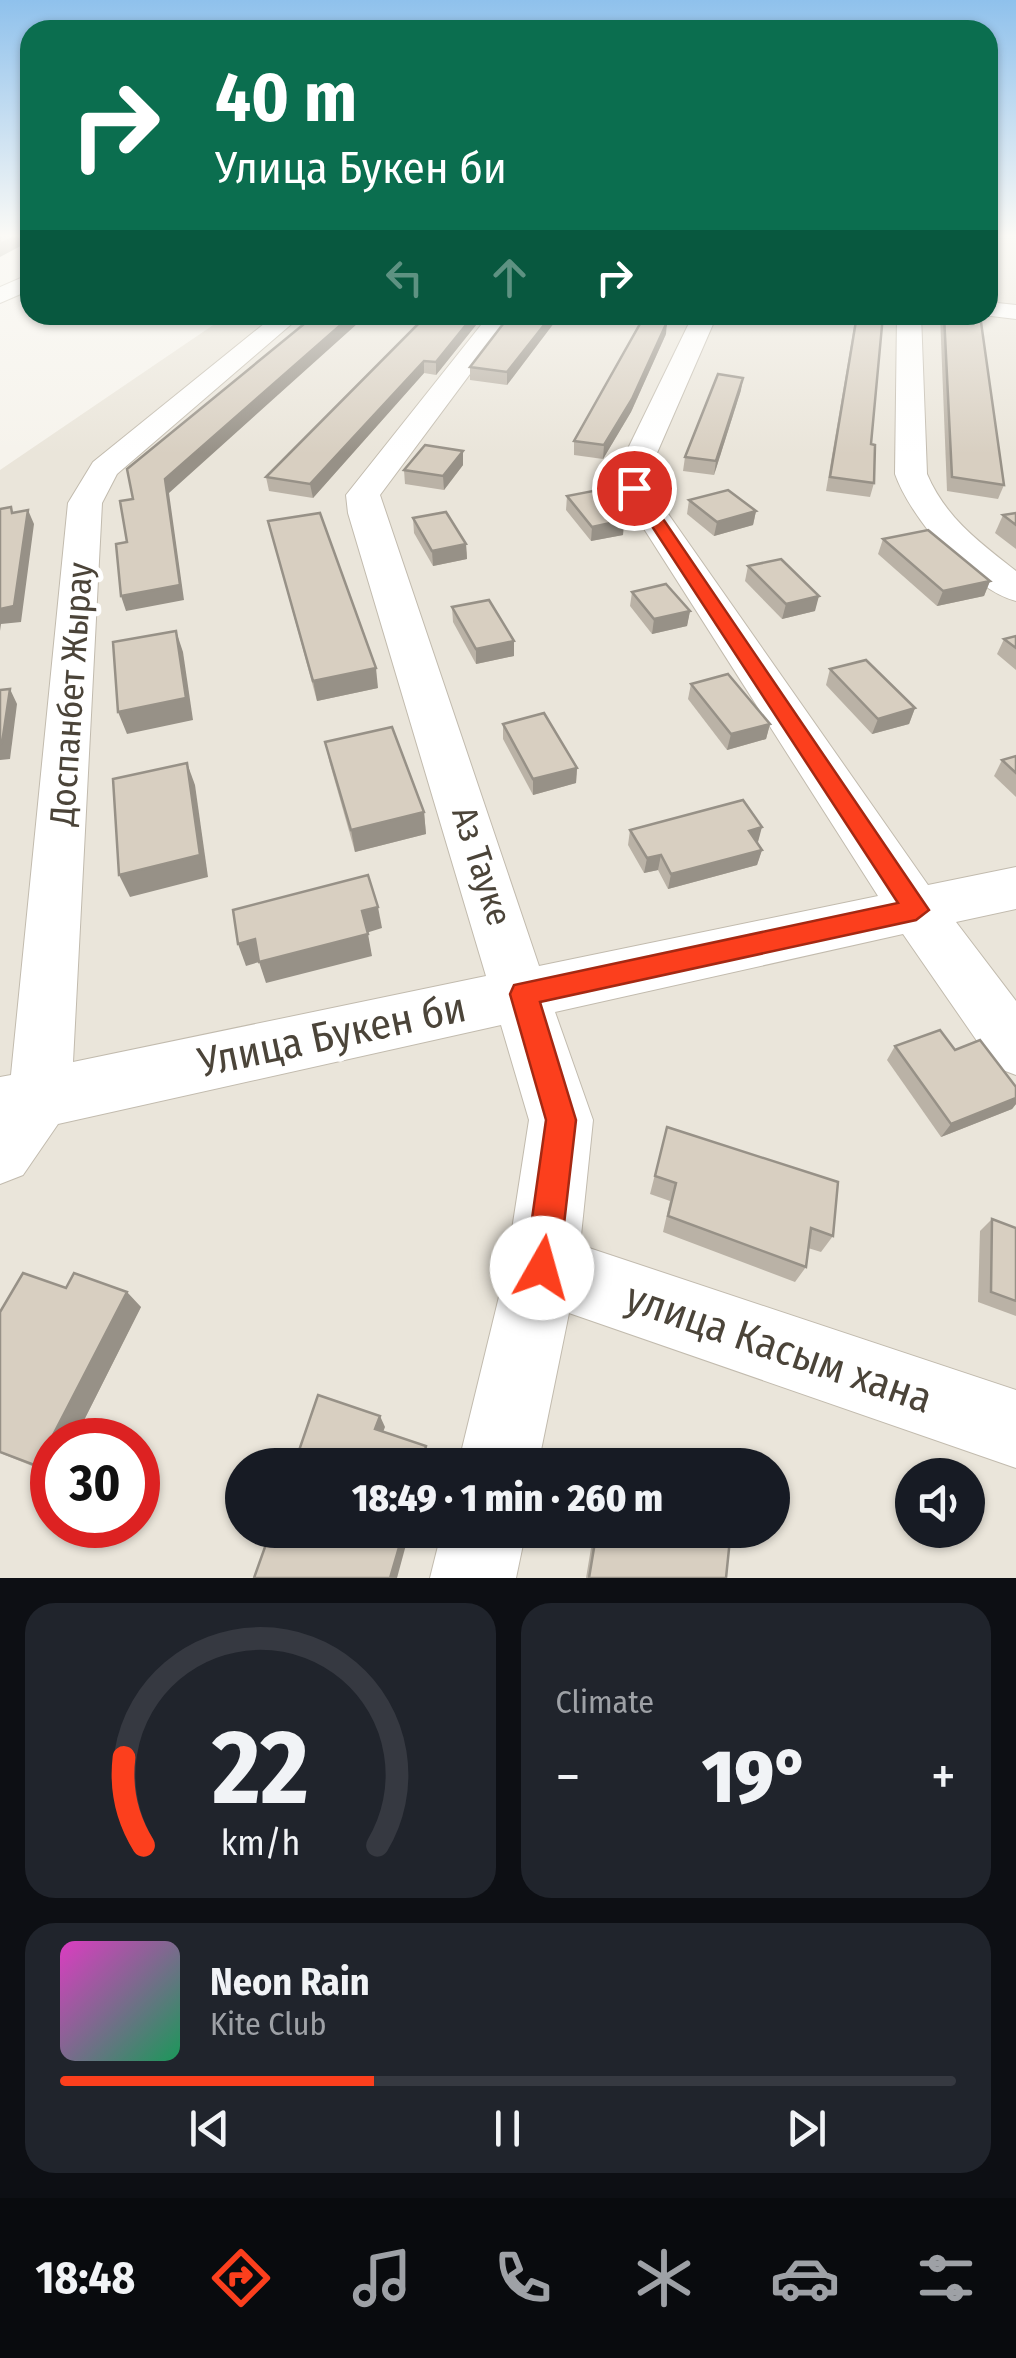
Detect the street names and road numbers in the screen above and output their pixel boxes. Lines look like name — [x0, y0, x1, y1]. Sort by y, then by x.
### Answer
street label: Доспанбет Жырау — [41, 560, 101, 828]
street label: Аз Тауке — [443, 801, 521, 931]
street label: Улица Букен би — [193, 982, 470, 1088]
street label: улица Касым хана — [619, 1272, 939, 1424]

